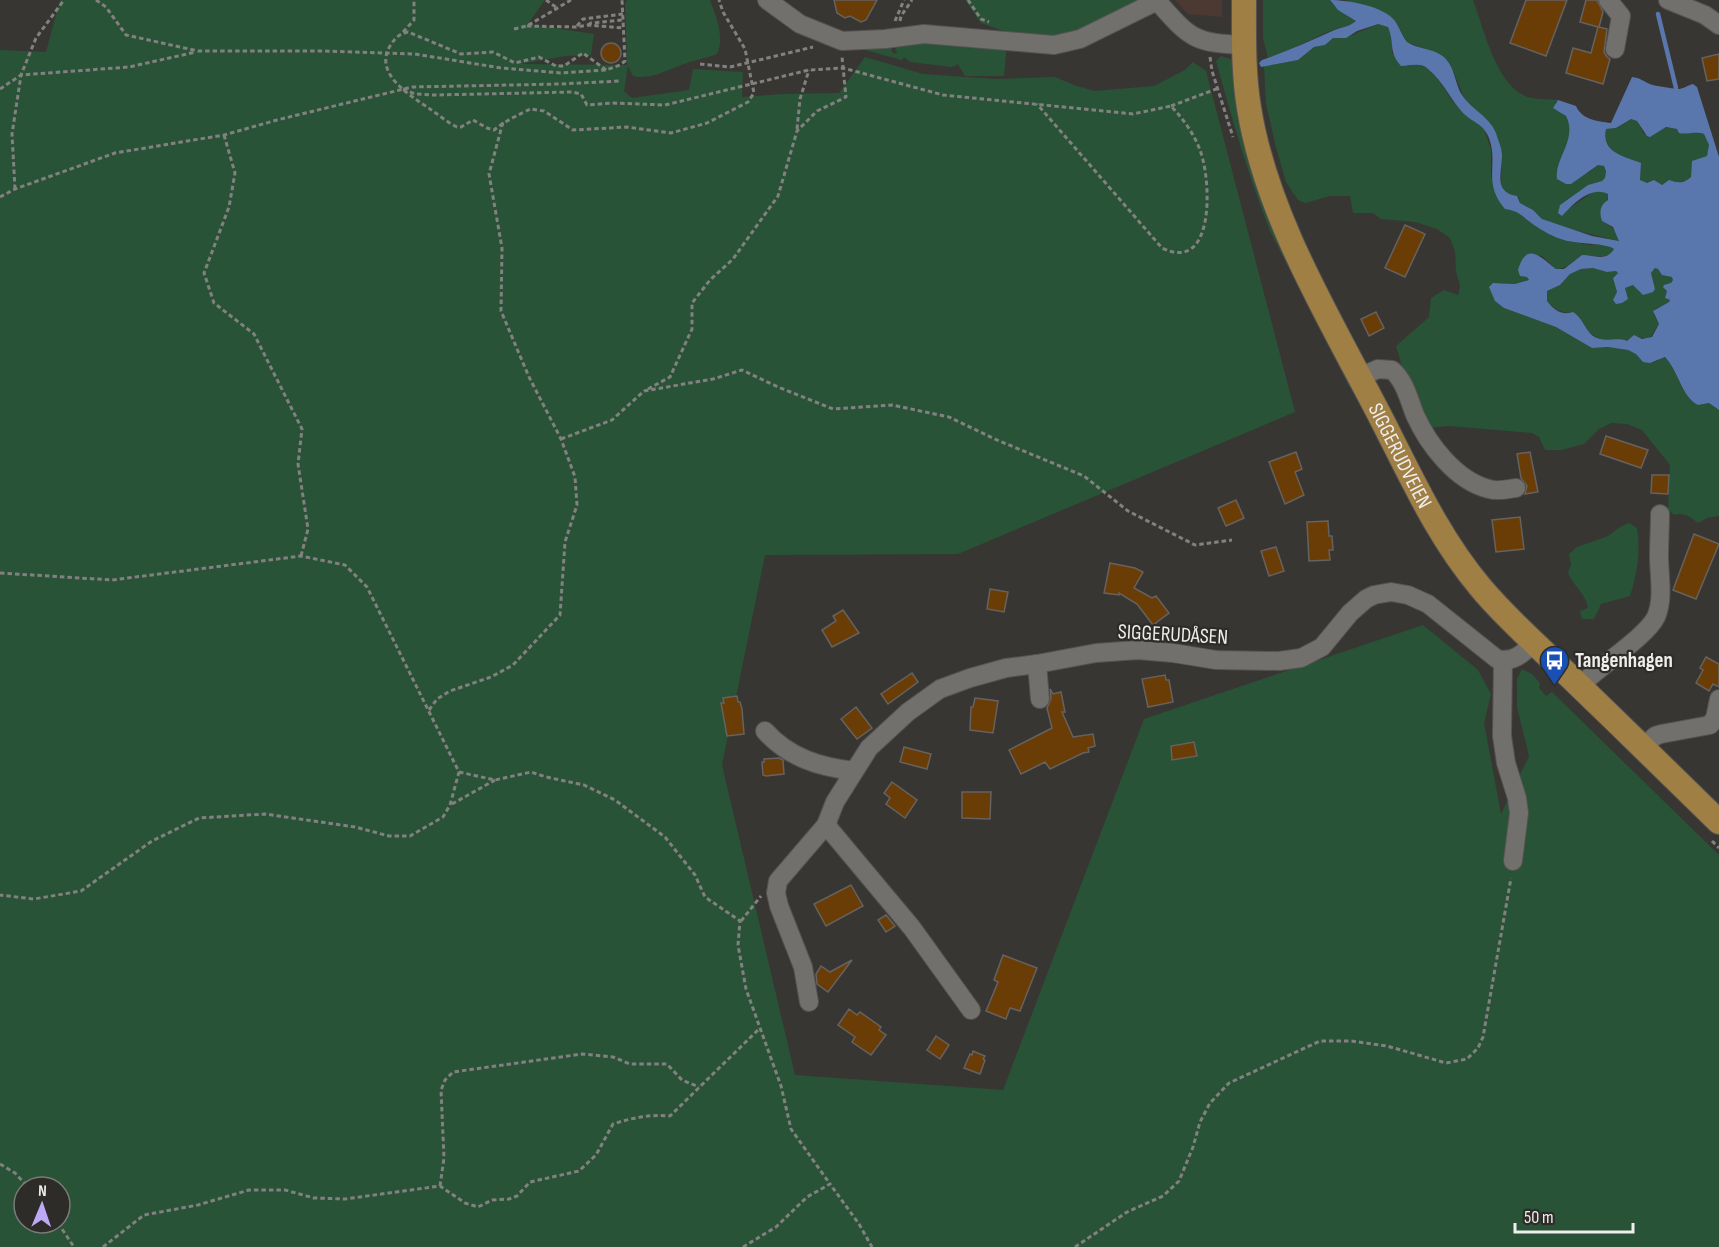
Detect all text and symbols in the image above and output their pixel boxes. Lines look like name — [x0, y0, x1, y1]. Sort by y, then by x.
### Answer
street label: SIGGERUDVEIEN — [1363, 399, 1437, 513]
street label: SIGGERUDÅSEN — [1117, 619, 1229, 650]
bus stop icon: Tangenhagen — [1538, 644, 1570, 686]
place label: Tangenhagen — [1575, 648, 1673, 673]
north arrow — [12, 1175, 72, 1235]
text: N — [38, 1182, 47, 1201]
scale bar — [1515, 1196, 1634, 1234]
text: 50 m — [1524, 1207, 1554, 1228]

